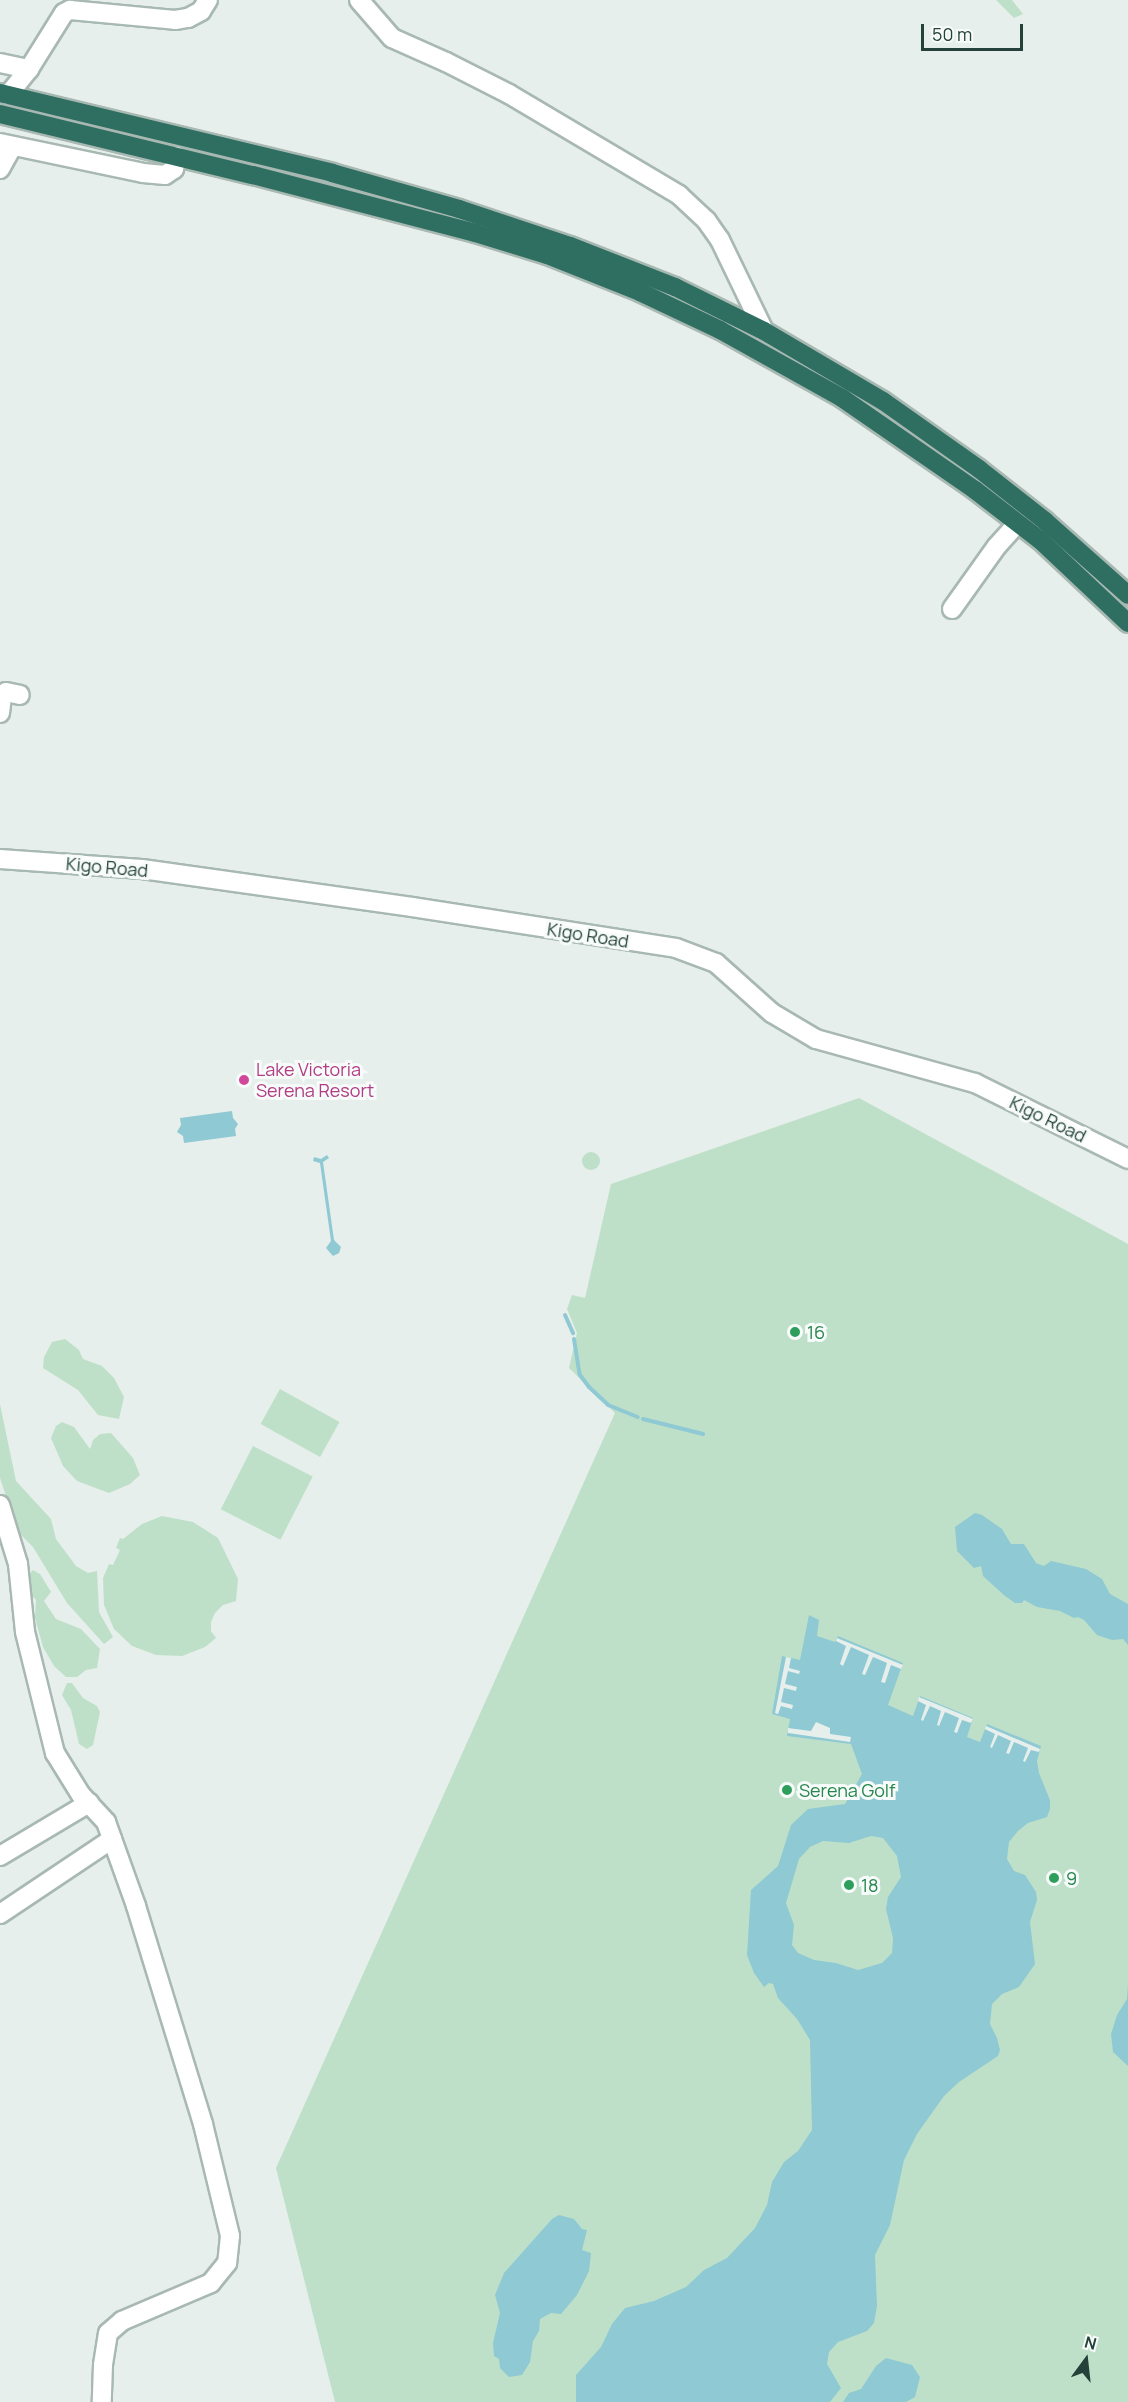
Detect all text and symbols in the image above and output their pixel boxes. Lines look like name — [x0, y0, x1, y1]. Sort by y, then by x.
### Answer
scale bar — [924, 12, 1026, 50]
text: 50 m — [932, 22, 972, 46]
street label: Kigo Road — [65, 853, 149, 881]
street label: Kigo Road — [546, 918, 630, 952]
place label: Lake Victoria Serena Resort — [256, 1059, 374, 1102]
marker: Lake Victoria Serena Resort — [237, 1073, 251, 1087]
street label: Kigo Road — [1006, 1091, 1090, 1147]
place label: 16 — [807, 1321, 825, 1343]
marker: 16 — [788, 1325, 802, 1339]
place label: Serena Golf — [799, 1779, 895, 1801]
marker: Serena Golf — [780, 1783, 794, 1797]
place label: 9 — [1066, 1867, 1077, 1889]
marker: 9 — [1047, 1871, 1061, 1885]
place label: 18 — [861, 1874, 878, 1896]
marker: 18 — [842, 1878, 856, 1892]
north arrow — [1056, 2330, 1116, 2390]
text: N — [1082, 2331, 1099, 2355]

